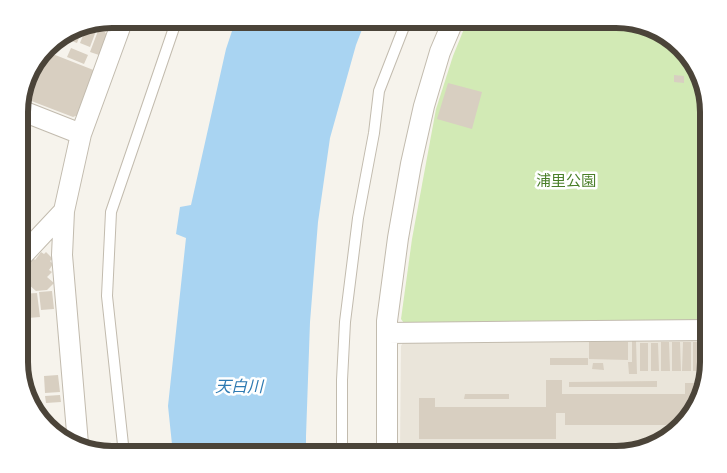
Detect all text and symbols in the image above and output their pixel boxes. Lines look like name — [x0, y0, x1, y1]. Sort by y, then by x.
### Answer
park label: 浦里公園 — [536, 171, 596, 189]
water label: 天白川 — [215, 376, 265, 395]

